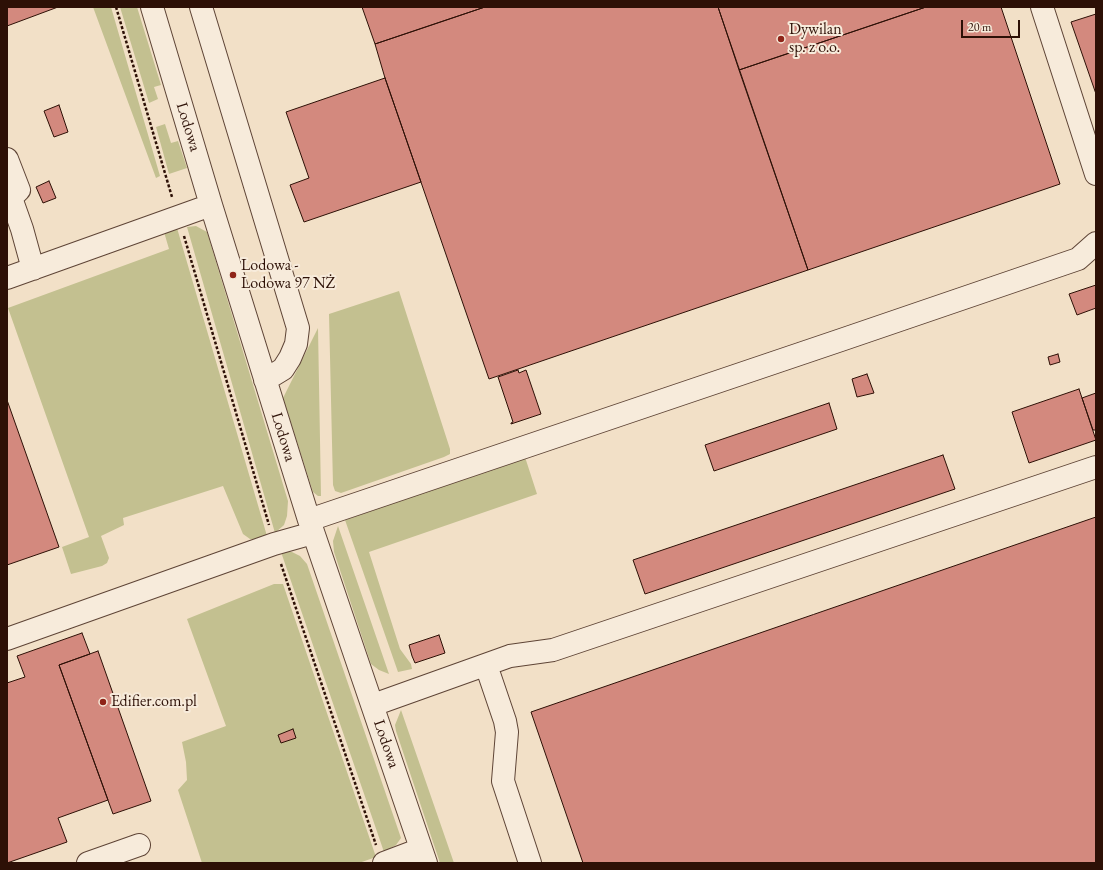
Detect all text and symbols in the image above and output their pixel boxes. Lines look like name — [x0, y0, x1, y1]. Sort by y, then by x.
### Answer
scale bar — [963, 12, 1022, 38]
text: 20 m — [968, 19, 991, 35]
place label: Dywilan sp. z o.o. — [789, 20, 842, 58]
marker: Dywilan sp. z o.o. — [776, 34, 786, 44]
street label: Lodowa — [171, 100, 205, 154]
place label: Lodowa - Lodowa 97 NŻ — [241, 256, 335, 294]
marker: Lodowa - Lodowa 97 NŻ — [228, 270, 238, 280]
street label: Lodowa — [266, 410, 300, 464]
place label: Edifier.com.pl — [111, 692, 197, 712]
marker: Edifier.com.pl — [98, 697, 108, 707]
street label: Lodowa — [369, 717, 403, 771]

